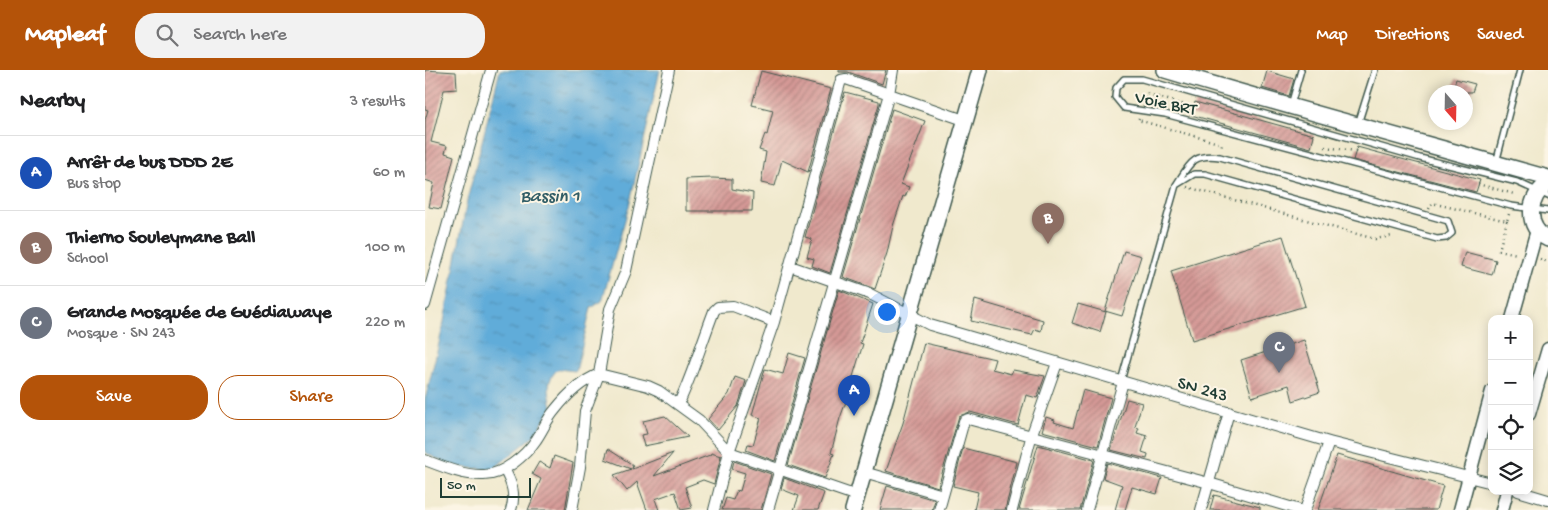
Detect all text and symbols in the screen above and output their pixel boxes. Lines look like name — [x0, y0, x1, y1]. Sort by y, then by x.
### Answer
search box — [135, 13, 485, 58]
text: Mapleaf — [25, 21, 105, 50]
icon: search — [153, 21, 181, 49]
text: Search here — [193, 24, 287, 47]
text: Map — [1316, 25, 1348, 46]
text: Directions — [1376, 25, 1449, 46]
text: Saved — [1477, 25, 1523, 46]
north arrow — [1428, 85, 1473, 130]
street label: Voie BRT — [1132, 87, 1199, 121]
text: Nearby — [20, 90, 85, 115]
text: 3 results — [350, 93, 405, 112]
text: Arrêt de bus DDD 2E — [67, 152, 232, 175]
text: A — [31, 164, 41, 183]
text: 60 m — [373, 164, 405, 183]
text: Bus stop — [67, 175, 121, 194]
water label: Bassin 1 — [520, 186, 580, 209]
pin: B — [1032, 203, 1064, 244]
text: Thierno Souleymane Ball — [67, 227, 256, 250]
text: B — [32, 239, 40, 258]
text: 100 m — [365, 239, 405, 258]
text: School — [67, 250, 109, 269]
your location — [874, 299, 900, 325]
text: Grande Mosquée de Guédiawaye — [67, 302, 332, 325]
text: C — [32, 314, 40, 333]
text: 220 m — [365, 314, 405, 333]
map controls — [1488, 315, 1533, 495]
button: + — [1488, 315, 1533, 360]
text: Mosque · SN 243 — [67, 325, 176, 344]
pin: C — [1263, 332, 1295, 373]
button: − — [1488, 360, 1533, 405]
street label: SN 243 — [1175, 373, 1230, 408]
button: Save — [20, 375, 208, 420]
button: Share — [218, 375, 405, 420]
pin: A — [838, 375, 870, 416]
button: locate — [1488, 405, 1533, 450]
button: layers — [1488, 450, 1533, 495]
scale bar — [440, 475, 531, 498]
text: 50 m — [447, 478, 476, 495]

